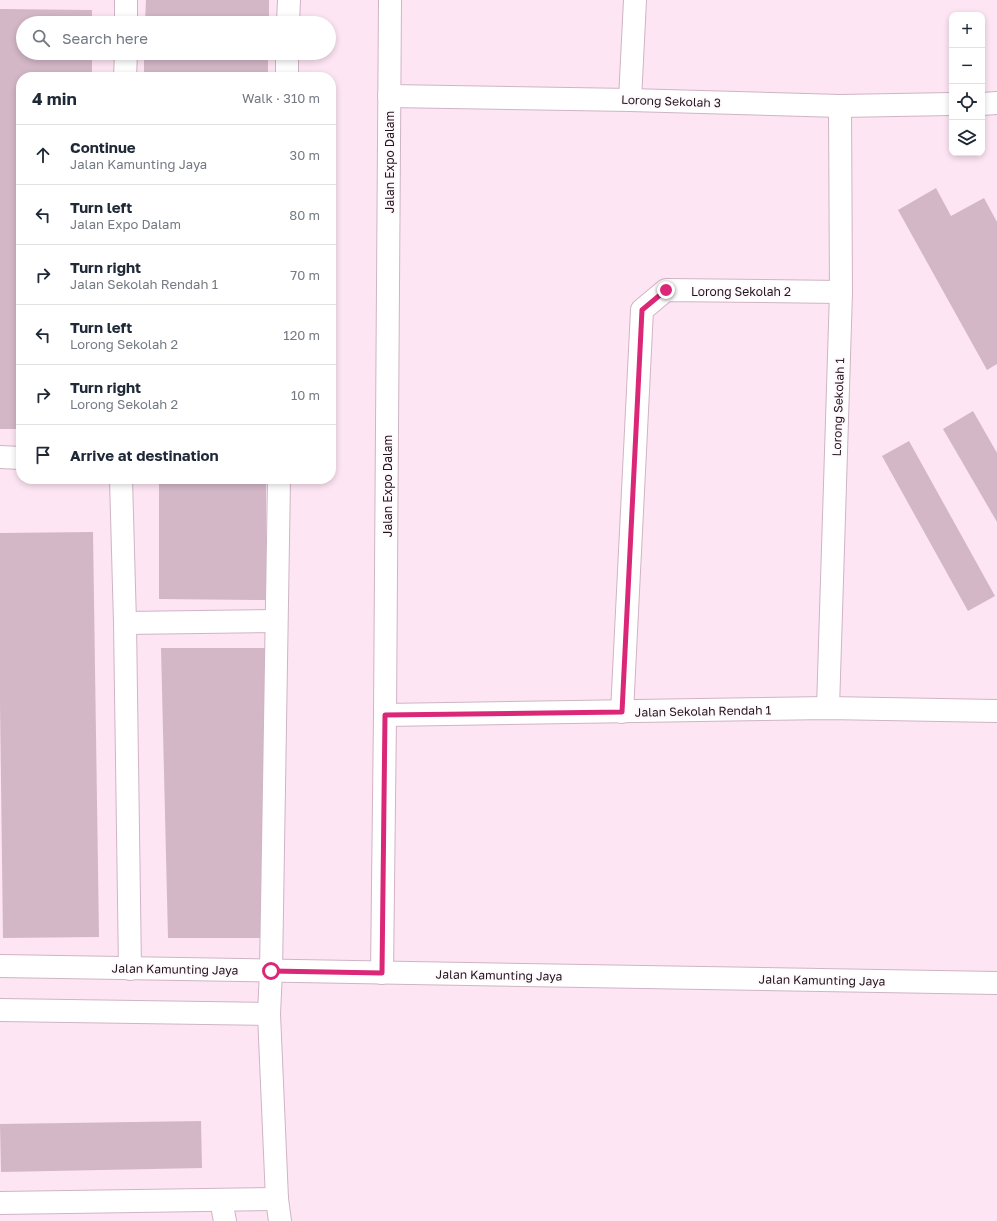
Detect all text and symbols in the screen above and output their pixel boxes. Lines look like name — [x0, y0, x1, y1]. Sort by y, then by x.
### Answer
map controls — [949, 12, 985, 156]
button: + — [949, 12, 985, 48]
search box — [16, 16, 336, 60]
icon: search — [30, 27, 52, 49]
text: Search here — [62, 29, 148, 47]
button: − — [949, 48, 985, 84]
button: locate — [949, 84, 985, 120]
text: 4 min — [32, 88, 77, 109]
text: Walk · 310 m — [242, 90, 320, 106]
street label: Lorong Sekolah 3 — [621, 92, 721, 110]
street label: Jalan Expo Dalam — [382, 111, 397, 213]
button: layers — [949, 120, 985, 156]
text: Continue — [70, 138, 136, 156]
icon: ahead — [32, 144, 54, 166]
text: 30 m — [290, 147, 320, 163]
text: Jalan Kamunting Jaya — [70, 156, 207, 172]
text: Turn left — [70, 198, 132, 216]
icon: left — [32, 204, 54, 226]
text: 80 m — [289, 207, 320, 223]
text: Jalan Expo Dalam — [70, 216, 181, 232]
text: Turn right — [70, 258, 141, 276]
icon: right — [32, 264, 54, 286]
text: 70 m — [290, 267, 320, 283]
text: Jalan Sekolah Rendah 1 — [70, 276, 218, 292]
route end — [657, 281, 675, 299]
street label: Lorong Sekolah 2 — [691, 284, 791, 299]
text: Turn left — [70, 318, 132, 336]
icon: left — [32, 324, 54, 346]
text: 120 m — [283, 327, 320, 343]
text: Lorong Sekolah 2 — [70, 336, 178, 352]
street label: Lorong Sekolah 1 — [829, 357, 847, 457]
text: Turn right — [70, 378, 141, 396]
icon: right — [32, 384, 54, 406]
text: 10 m — [291, 387, 320, 403]
text: Lorong Sekolah 2 — [70, 396, 178, 412]
street label: Jalan Expo Dalam — [380, 435, 395, 537]
icon: arrive — [32, 444, 54, 466]
text: Arrive at destination — [70, 446, 219, 464]
street label: Jalan Sekolah Rendah 1 — [635, 702, 772, 720]
street label: Jalan Kamunting Jaya — [112, 960, 238, 978]
route start — [262, 962, 280, 980]
street label: Jalan Kamunting Jaya — [436, 966, 562, 984]
street label: Jalan Kamunting Jaya — [759, 971, 885, 989]

